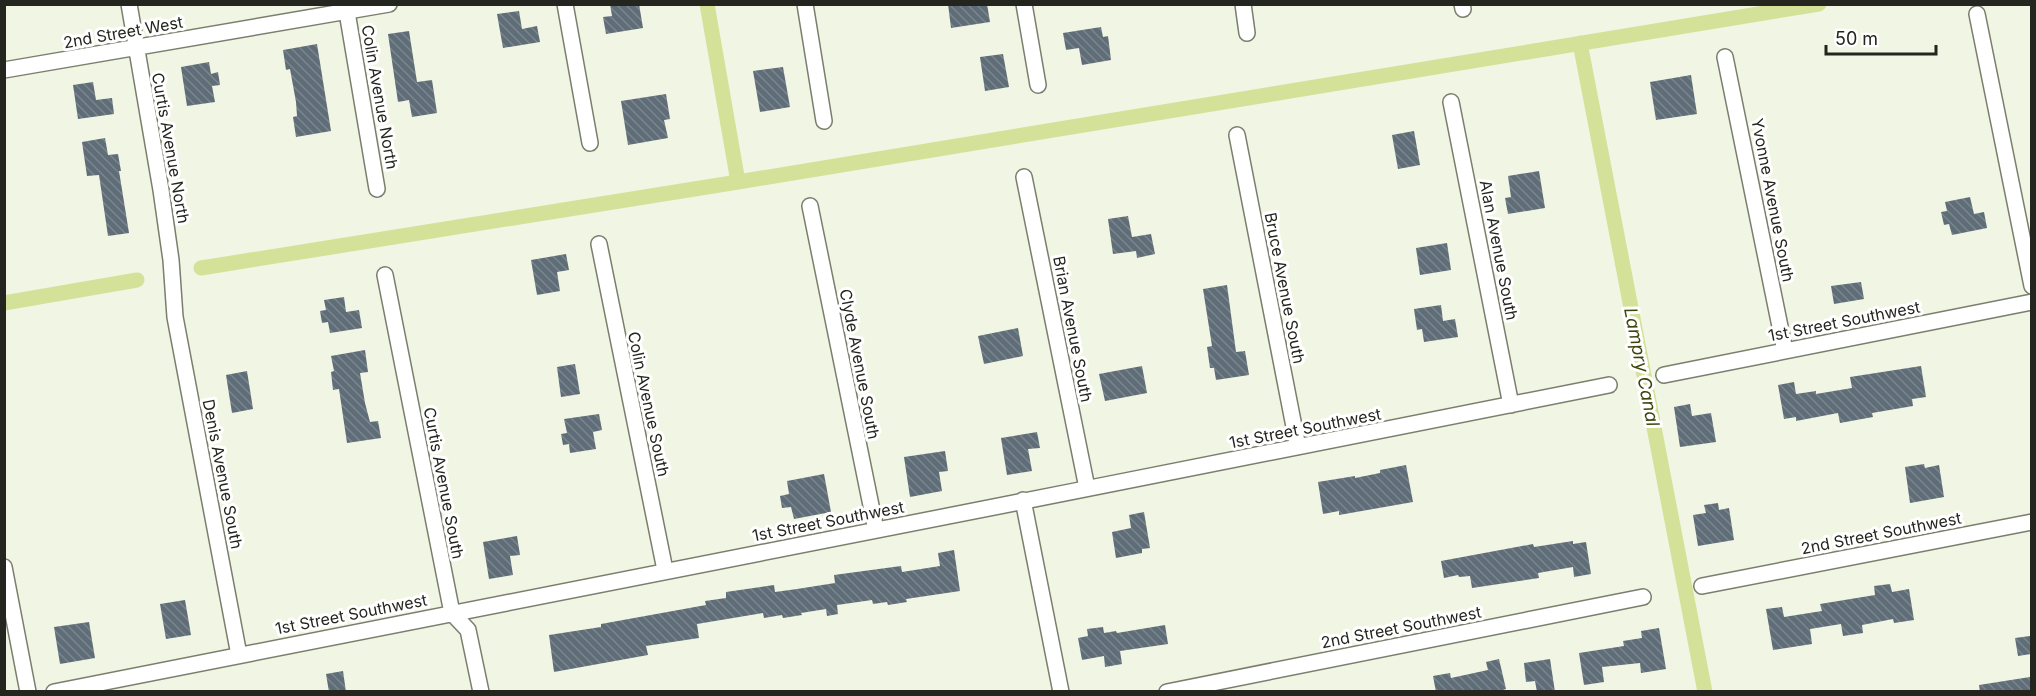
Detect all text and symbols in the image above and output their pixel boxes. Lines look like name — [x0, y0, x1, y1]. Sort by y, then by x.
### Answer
street label: 2nd Street West — [62, 12, 184, 52]
scale bar — [1826, 18, 1936, 56]
street label: Colin Avenue North — [357, 23, 403, 171]
text: 50 m — [1835, 28, 1878, 49]
street label: Curtis Avenue North — [148, 71, 194, 225]
street label: Yvonne Avenue South — [1747, 116, 1799, 284]
street label: Alan Avenue South — [1476, 178, 1522, 322]
street label: Bruce Avenue South — [1261, 211, 1309, 365]
street label: Brian Avenue South — [1049, 254, 1097, 404]
street label: Clyde Avenue South — [836, 287, 884, 441]
street label: 1st Street Southwest — [1766, 296, 1922, 346]
water label: Lampry Canal — [1620, 306, 1664, 429]
street label: Colin Avenue South — [624, 330, 674, 478]
street label: Denis Avenue South — [199, 398, 247, 550]
street label: 1st Street Southwest — [1227, 403, 1383, 453]
street label: Curtis Avenue South — [419, 405, 469, 561]
street label: 1st Street Southwest — [750, 496, 906, 546]
street label: 2nd Street Southwest — [1799, 508, 1963, 558]
street label: 1st Street Southwest — [273, 589, 429, 639]
street label: 2nd Street Southwest — [1319, 602, 1483, 652]

